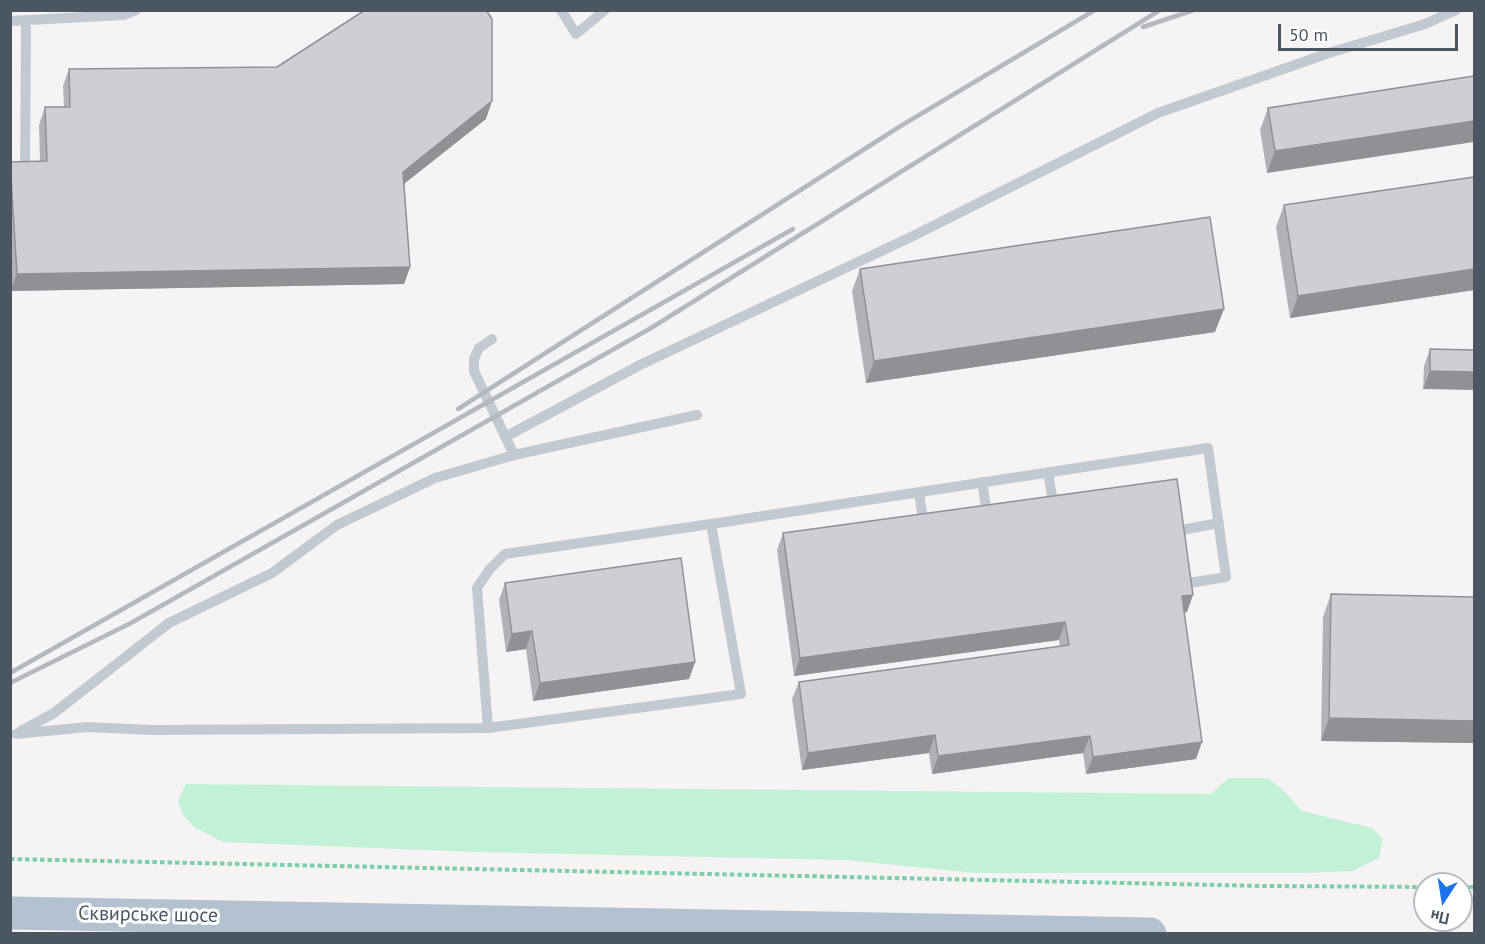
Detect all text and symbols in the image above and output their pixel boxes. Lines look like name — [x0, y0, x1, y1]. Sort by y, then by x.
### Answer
scale bar — [1281, 12, 1461, 50]
text: 50 m — [1289, 23, 1328, 46]
north arrow — [1413, 872, 1473, 932]
street label: Сквирське шосе — [78, 902, 218, 928]
text: Пн — [1428, 906, 1451, 929]

